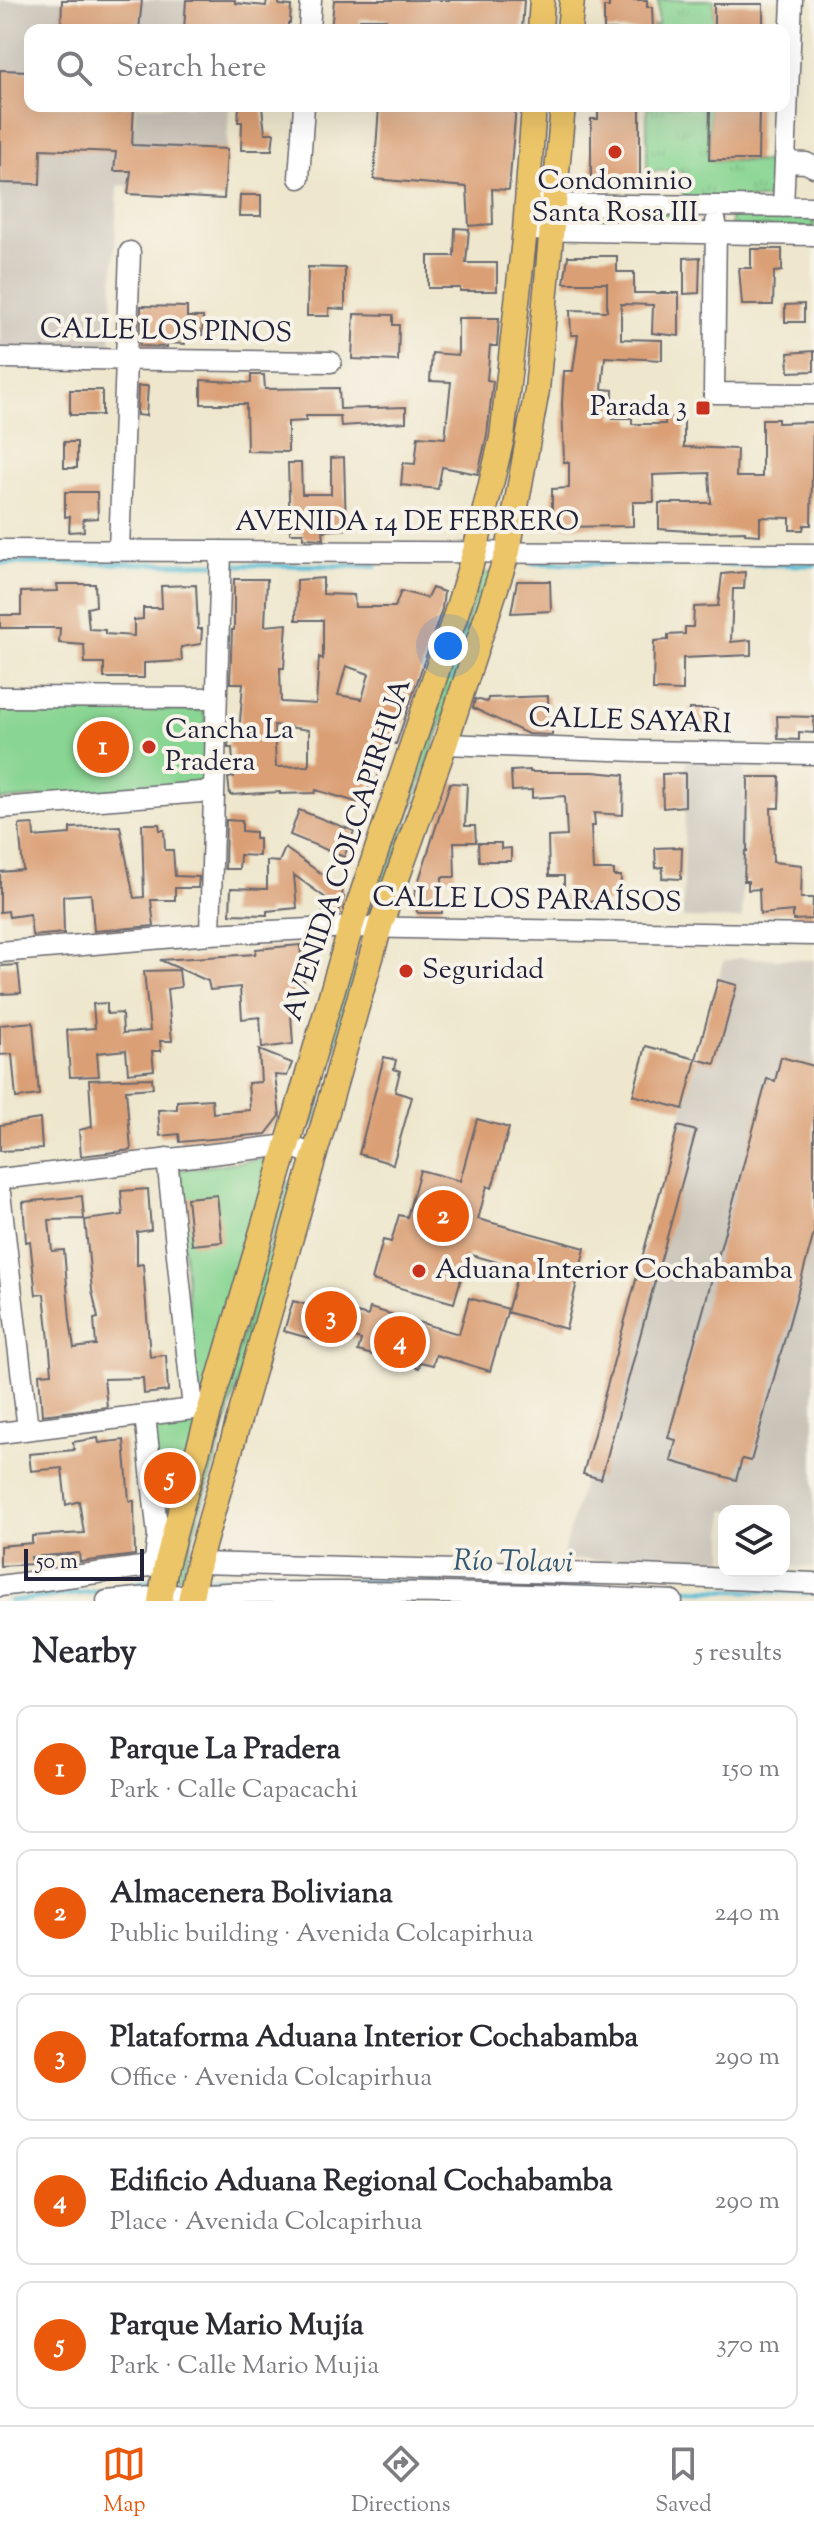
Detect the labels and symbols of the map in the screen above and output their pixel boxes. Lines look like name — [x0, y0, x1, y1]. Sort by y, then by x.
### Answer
marker: Condominio Santa Rosa III — [606, 143, 624, 161]
place label: Condominio Santa Rosa III — [532, 162, 698, 234]
street label: CALLE LOS PINOS — [40, 310, 292, 354]
place label: Parada 3 — [590, 388, 687, 428]
marker: Parada 3 — [694, 399, 712, 417]
street label: AVENIDA 14 DE FEBRERO — [235, 503, 579, 543]
your location — [428, 626, 468, 666]
street label: AVENIDA COLCAPIRHUA — [274, 673, 422, 1026]
street label: CALLE SAYARI — [528, 698, 732, 746]
place label: Cancha La Pradera — [165, 711, 294, 783]
pin: 1 — [77, 717, 129, 777]
marker: Cancha La Pradera — [140, 738, 158, 756]
street label: CALLE LOS PARAÍSOS — [372, 878, 682, 924]
place label: Seguridad — [422, 951, 544, 991]
marker: Seguridad — [397, 962, 415, 980]
pin: 2 — [417, 1186, 469, 1246]
place label: Aduana Interior Cochabamba — [435, 1251, 793, 1291]
marker: Aduana Interior Cochabamba — [410, 1262, 428, 1280]
pin: 3 — [305, 1287, 357, 1347]
pin: 4 — [374, 1312, 426, 1372]
pin: 5 — [144, 1448, 196, 1508]
water label: Río Tolavi — [453, 1540, 573, 1586]
scale bar — [24, 1545, 144, 1581]

